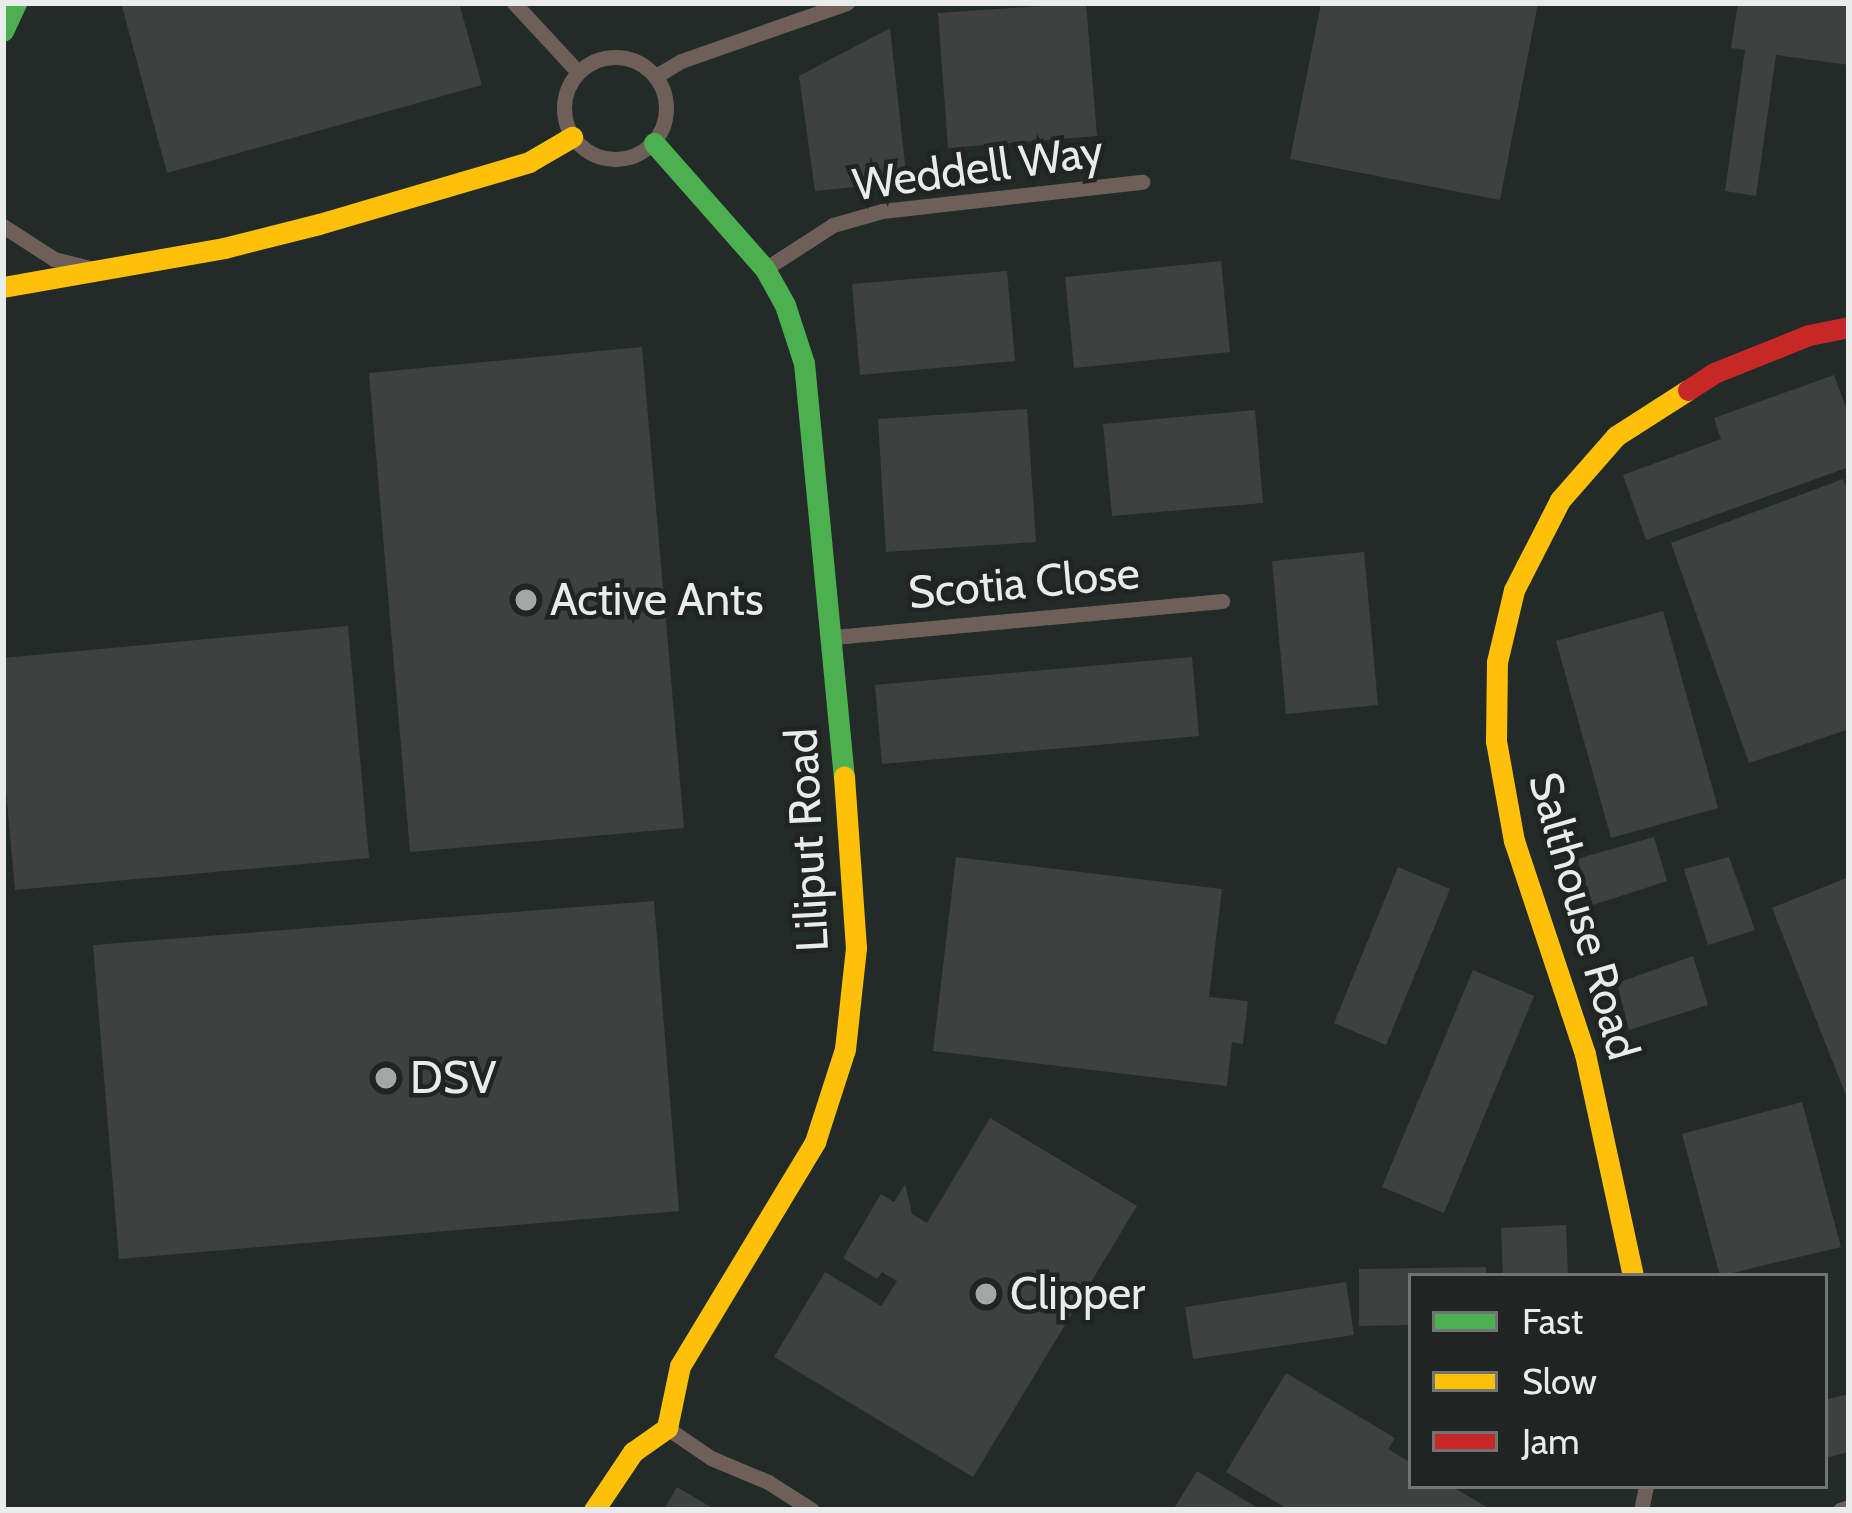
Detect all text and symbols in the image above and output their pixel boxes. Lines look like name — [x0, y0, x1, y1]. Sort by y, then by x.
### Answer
street label: Weddell Way — [849, 124, 1107, 212]
street label: Scotia Close — [906, 546, 1142, 620]
place label: Active Ants — [550, 573, 764, 627]
marker: Active Ants — [513, 587, 539, 613]
street label: Liliput Road — [774, 727, 840, 953]
street label: Salthouse Road — [1517, 767, 1651, 1065]
place label: DSV — [410, 1051, 496, 1105]
marker: DSV — [373, 1065, 399, 1091]
place label: Clipper — [1010, 1267, 1145, 1321]
legend — [1408, 1273, 1828, 1489]
marker: Clipper — [973, 1281, 999, 1307]
text: Fast — [1522, 1299, 1583, 1343]
text: Slow — [1522, 1359, 1597, 1403]
text: Jam — [1522, 1419, 1580, 1463]

